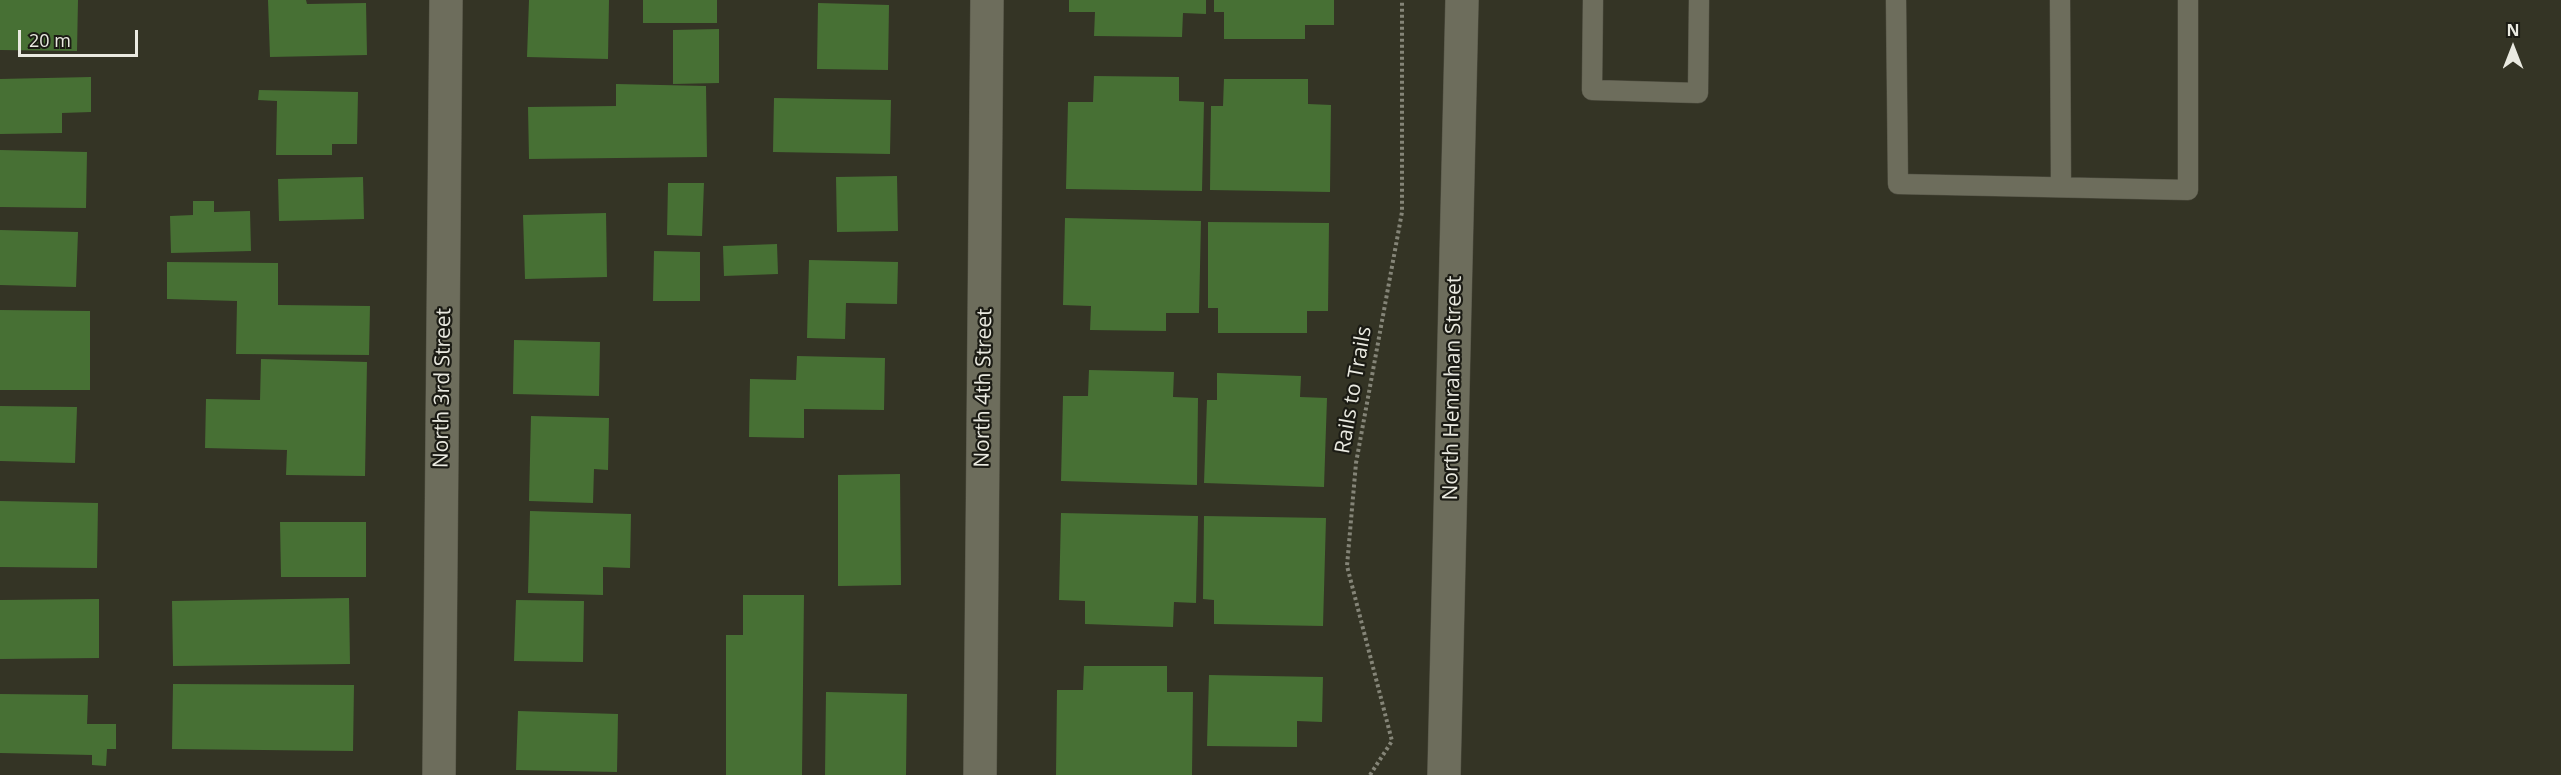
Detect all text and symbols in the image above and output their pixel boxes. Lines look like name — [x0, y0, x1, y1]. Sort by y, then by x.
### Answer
scale bar — [21, 18, 141, 56]
north arrow — [2483, 18, 2543, 78]
text: N — [2506, 19, 2520, 41]
text: 20 m — [29, 28, 71, 52]
street label: North Henrahan Street — [1438, 275, 1468, 501]
street label: North 3rd Street — [429, 308, 457, 468]
street label: North 4th Street — [970, 308, 998, 468]
street label: Rails to Trails — [1330, 324, 1378, 456]

